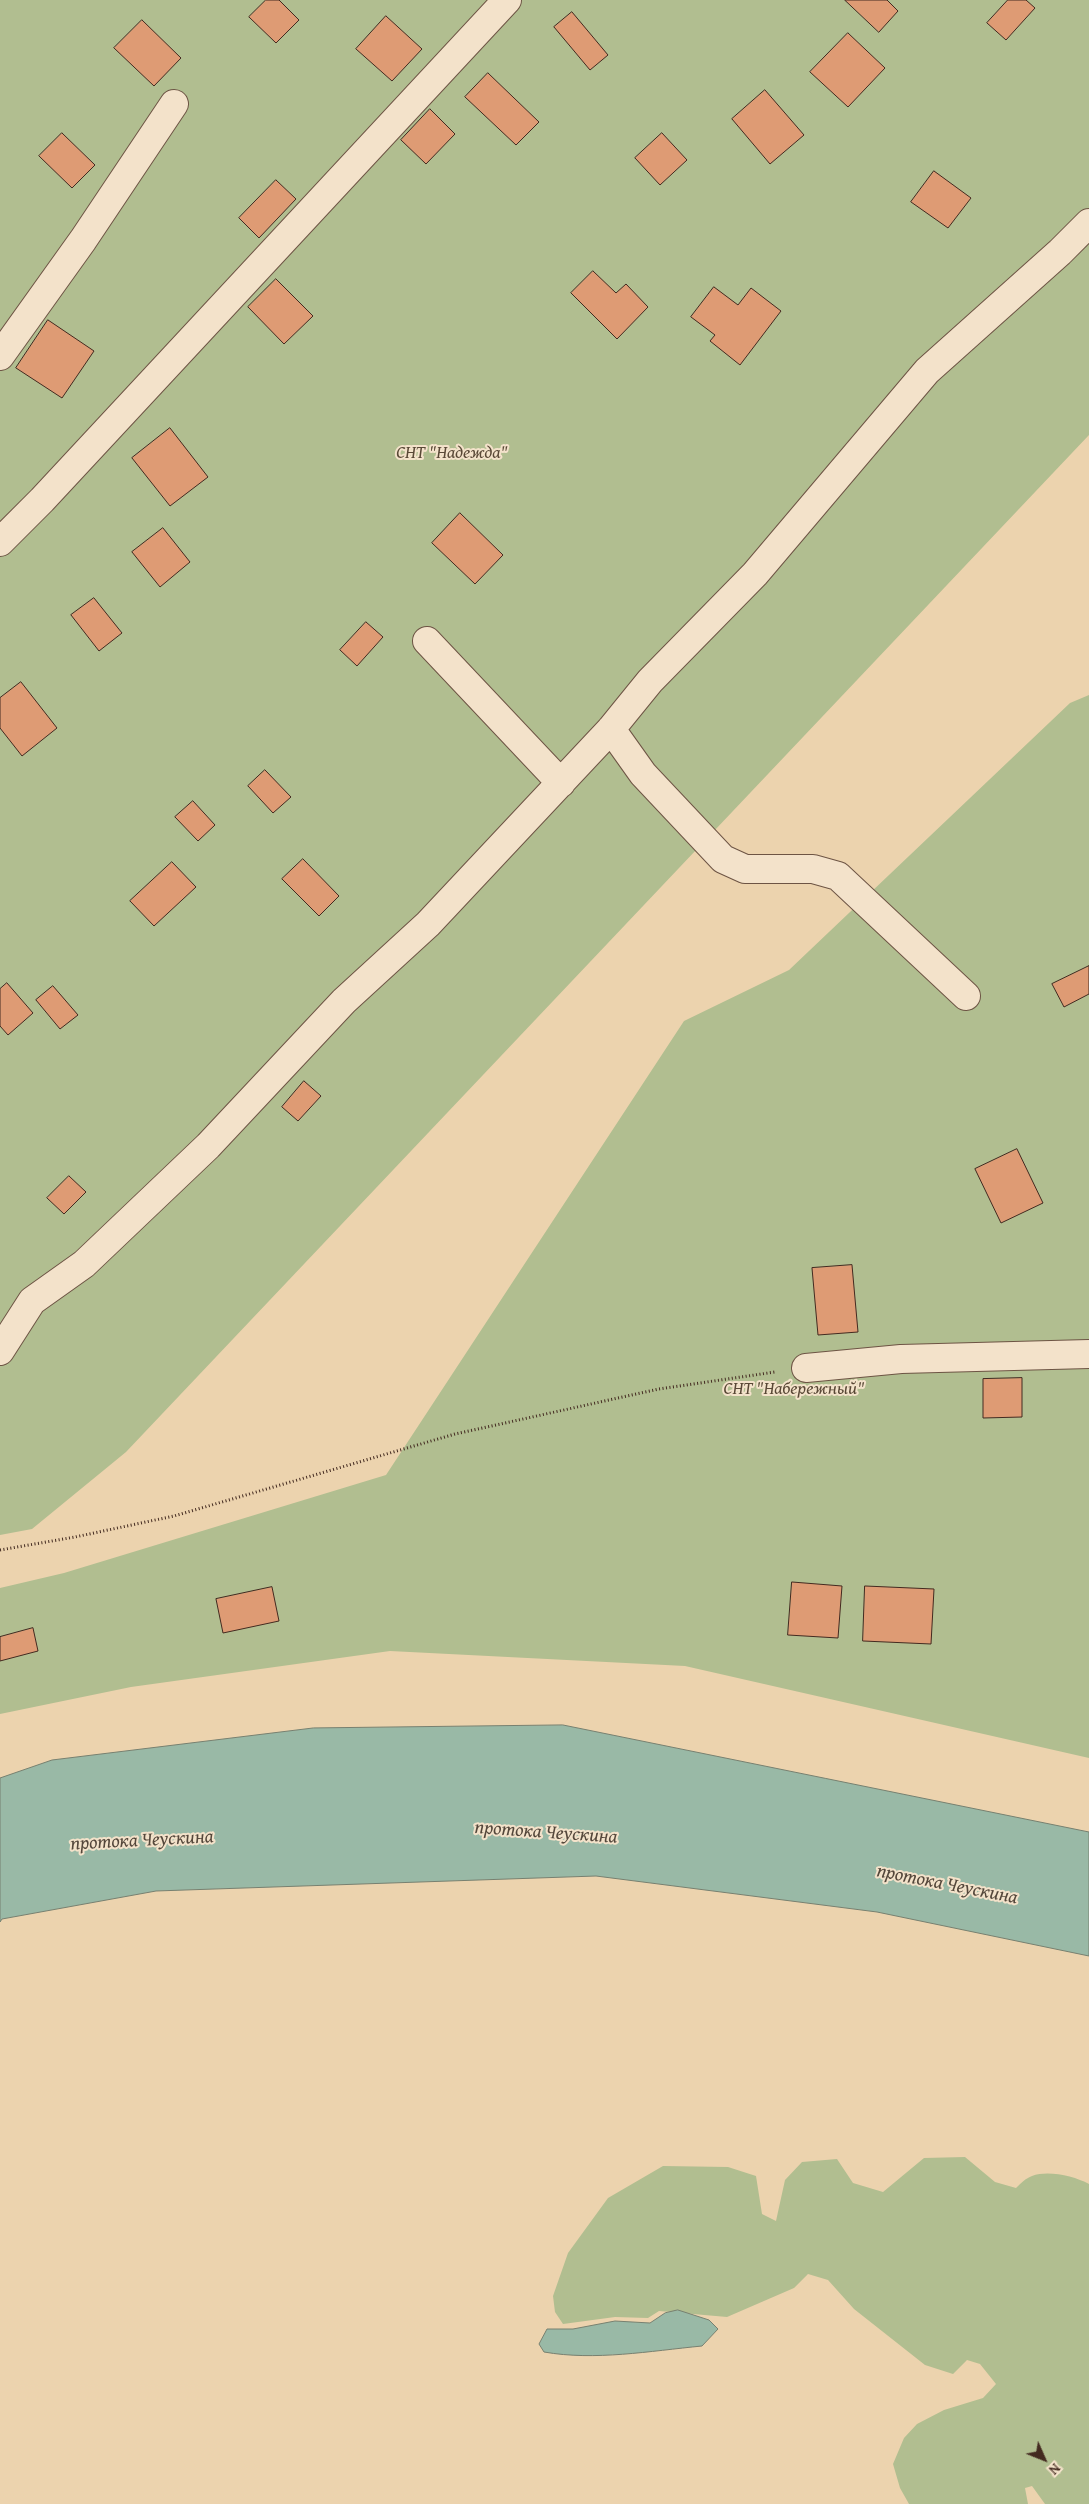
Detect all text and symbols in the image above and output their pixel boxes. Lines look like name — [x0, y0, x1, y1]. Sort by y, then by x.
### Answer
park label: СНТ "Надежда" — [396, 442, 508, 464]
park label: СНТ "Набережный" — [724, 1378, 864, 1400]
water label: протока Чеускина — [474, 1817, 618, 1849]
water label: протока Чеускина — [70, 1826, 214, 1856]
water label: протока Чеускина — [875, 1860, 1019, 1910]
north arrow — [1019, 2434, 1069, 2484]
text: N — [1044, 2459, 1065, 2480]

